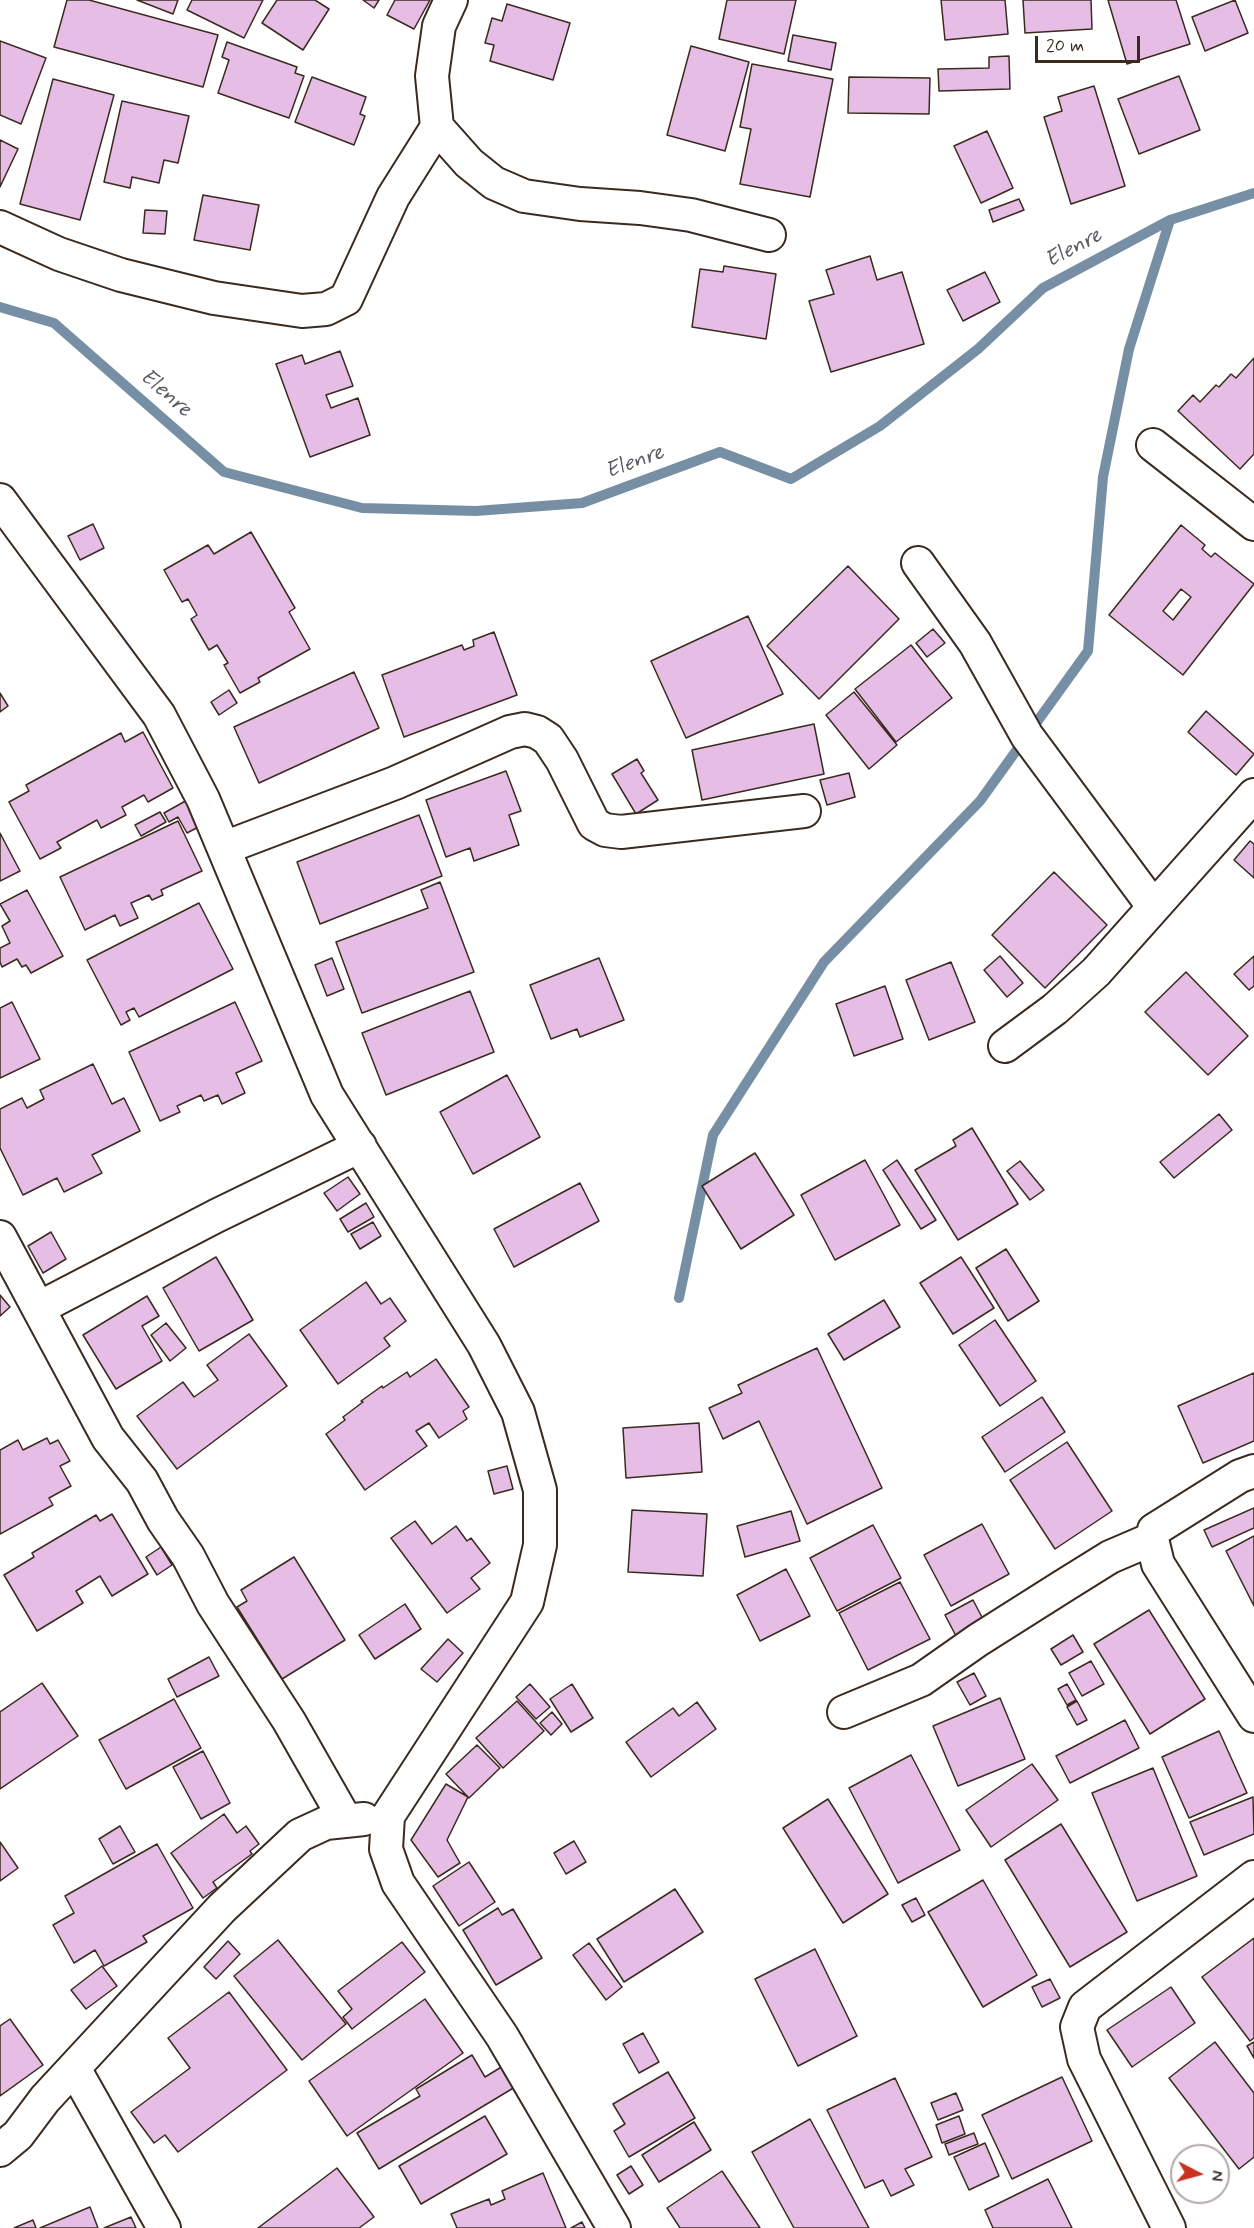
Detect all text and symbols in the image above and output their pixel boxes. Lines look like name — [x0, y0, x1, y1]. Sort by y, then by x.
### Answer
scale bar — [1038, 24, 1143, 62]
text: 20 m — [1046, 34, 1084, 58]
water label: Elenre — [1041, 223, 1107, 275]
water label: Elenre — [134, 364, 196, 424]
water label: Elenre — [602, 440, 668, 486]
north arrow — [1170, 2144, 1230, 2204]
text: N — [1205, 2169, 1227, 2182]

